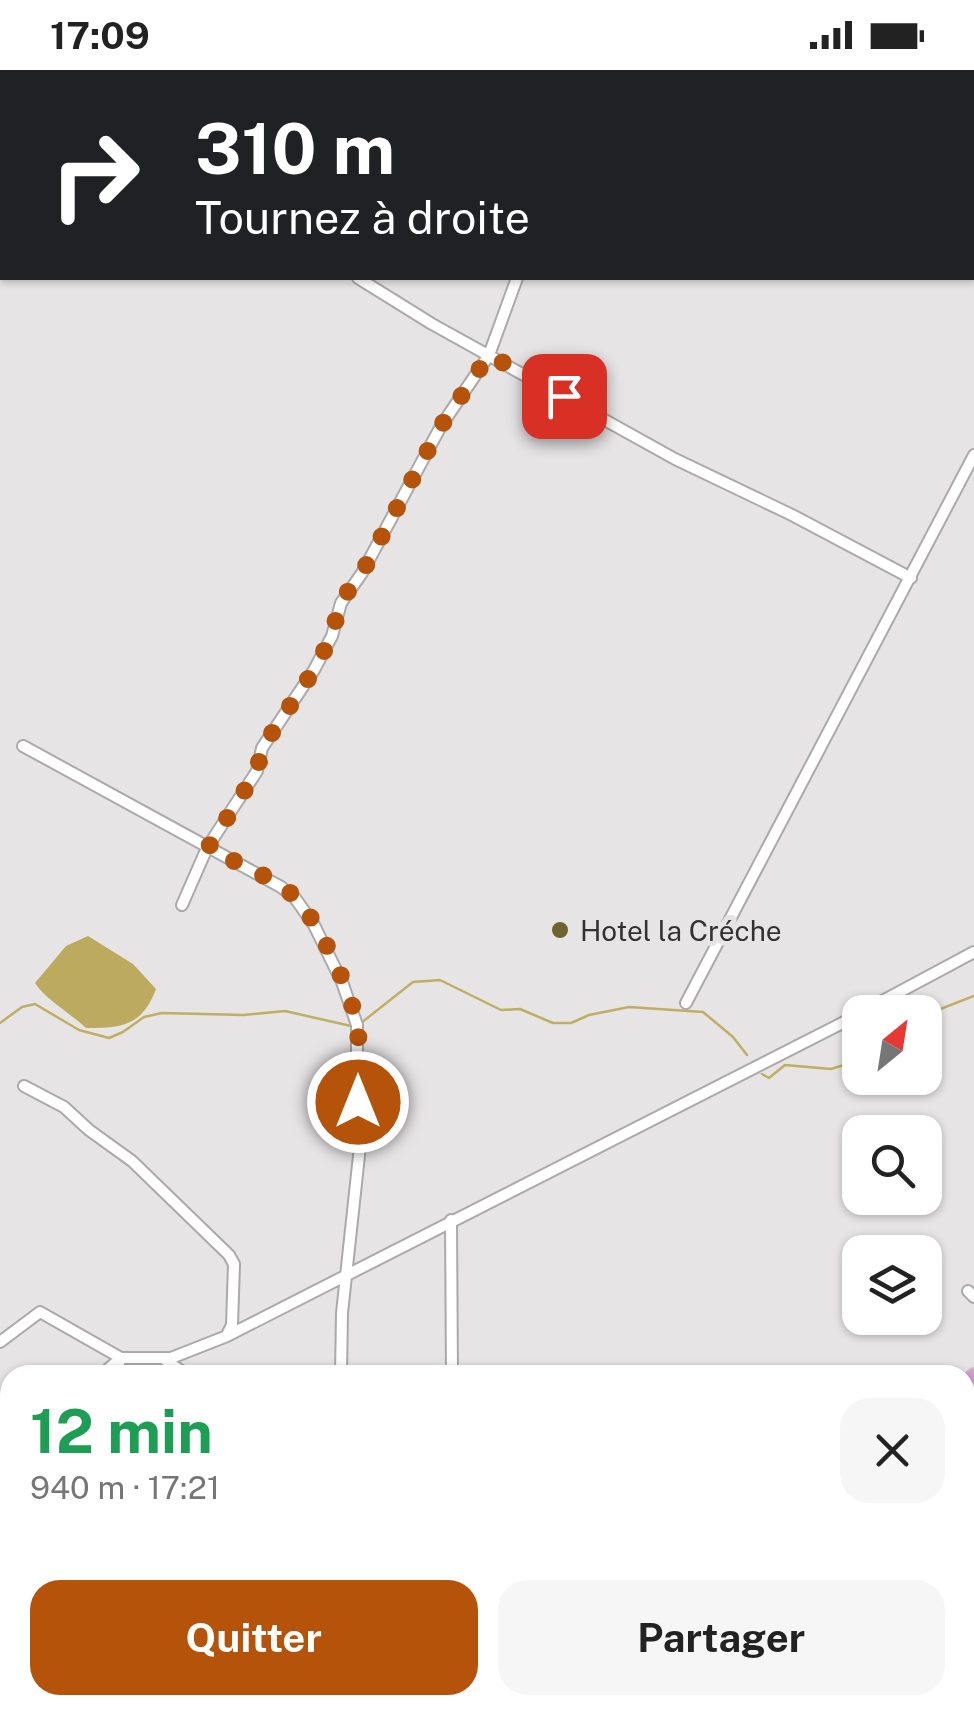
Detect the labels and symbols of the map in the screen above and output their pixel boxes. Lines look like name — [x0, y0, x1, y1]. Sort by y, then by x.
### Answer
pin — [522, 354, 607, 439]
place label: Hotel la Créche — [580, 914, 782, 947]
marker: Hotel la Créche — [549, 919, 571, 941]
north arrow — [842, 995, 942, 1095]
position arrow — [306, 1050, 410, 1154]

